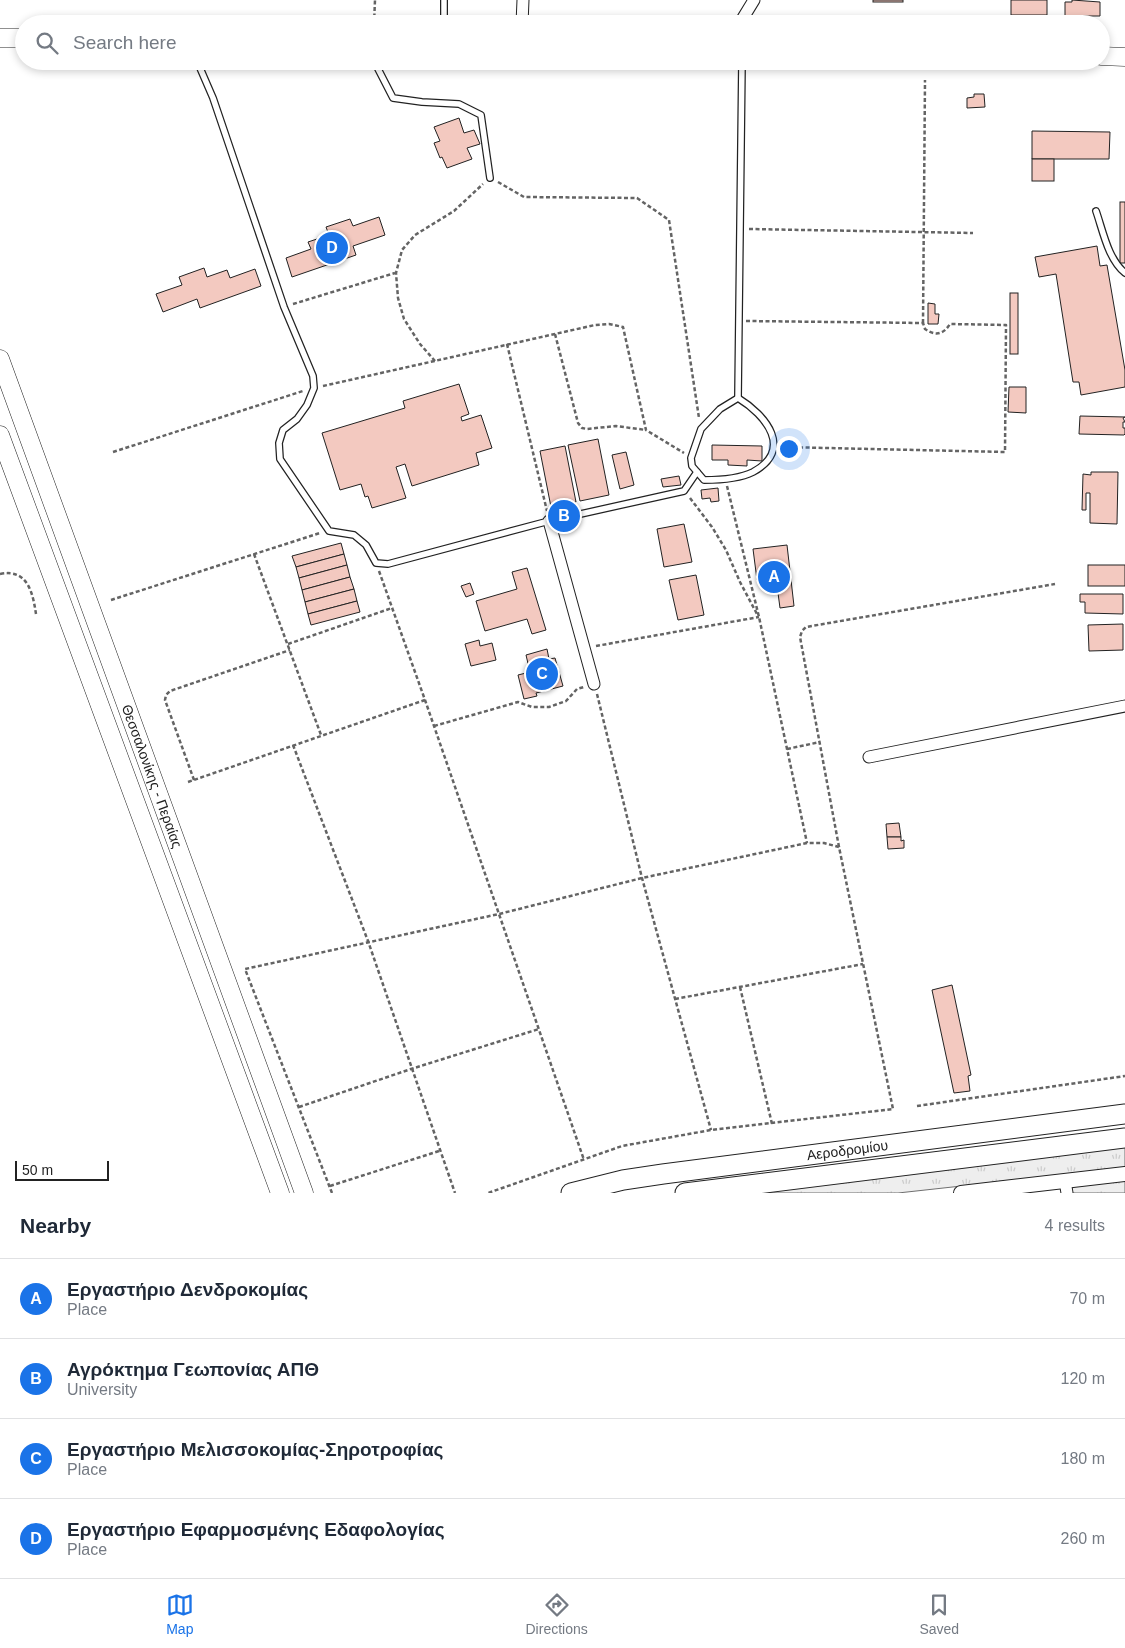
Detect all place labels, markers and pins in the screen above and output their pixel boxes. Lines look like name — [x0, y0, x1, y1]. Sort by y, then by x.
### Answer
pin: D — [316, 229, 348, 267]
pin: B — [548, 497, 580, 535]
pin: A — [758, 558, 790, 596]
pin: C — [526, 655, 558, 693]

